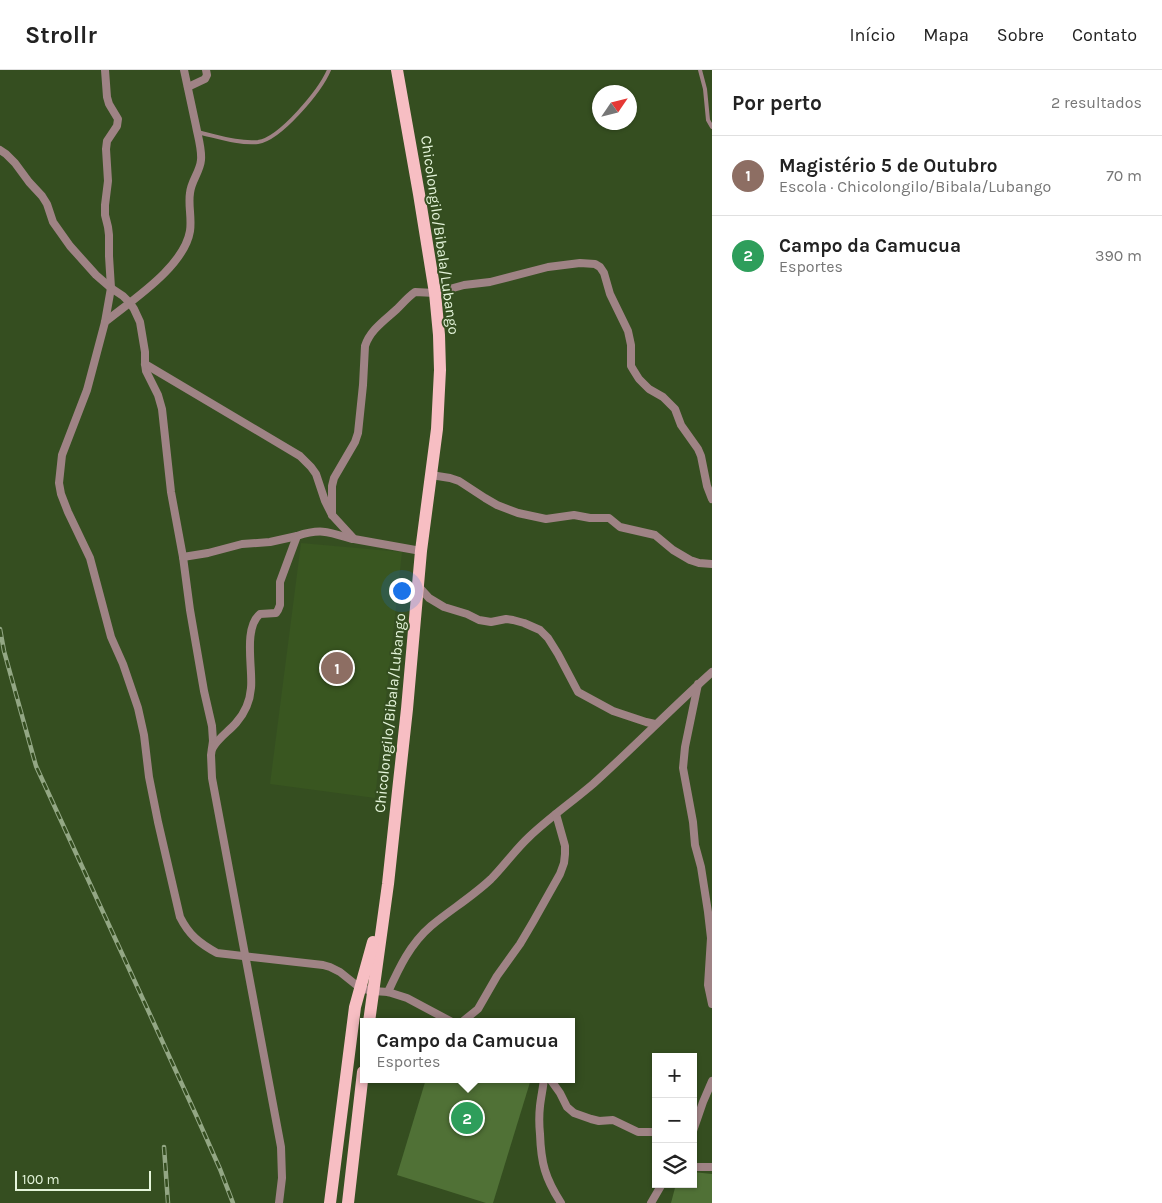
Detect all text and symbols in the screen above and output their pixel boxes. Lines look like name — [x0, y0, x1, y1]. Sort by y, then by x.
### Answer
text: Strollr — [25, 21, 97, 49]
text: Início — [849, 24, 895, 46]
text: Mapa — [923, 24, 969, 46]
text: Sobre — [997, 24, 1044, 46]
text: Contato — [1072, 24, 1137, 46]
north arrow — [592, 85, 637, 130]
text: Por perto — [732, 91, 822, 115]
text: 2 resultados — [1051, 93, 1142, 112]
street label: Chicolongilo/Bibala/Lubango — [417, 134, 463, 336]
text: Magistério 5 de Outubro — [779, 155, 997, 177]
text: 1 — [745, 166, 751, 185]
text: 70 m — [1106, 166, 1142, 185]
text: Escola · Chicolongilo/Bibala/Lubango — [779, 177, 1051, 196]
text: Campo da Camucua — [779, 235, 961, 257]
text: 2 — [743, 246, 753, 265]
text: 390 m — [1095, 246, 1142, 265]
text: Esportes — [779, 257, 843, 276]
your location — [389, 578, 415, 604]
street label: Chicolongilo/Bibala/Lubango — [371, 612, 409, 814]
pin: 1 — [321, 649, 353, 687]
popup — [360, 1018, 575, 1083]
text: Campo da Camucua — [376, 1030, 559, 1052]
text: Esportes — [376, 1052, 440, 1071]
map controls — [652, 1053, 697, 1188]
button: + — [652, 1053, 697, 1098]
button: − — [652, 1098, 697, 1143]
pin: 2 — [451, 1099, 483, 1137]
button: layers — [652, 1143, 697, 1188]
scale bar — [15, 1168, 151, 1191]
text: 100 m — [22, 1171, 60, 1188]

